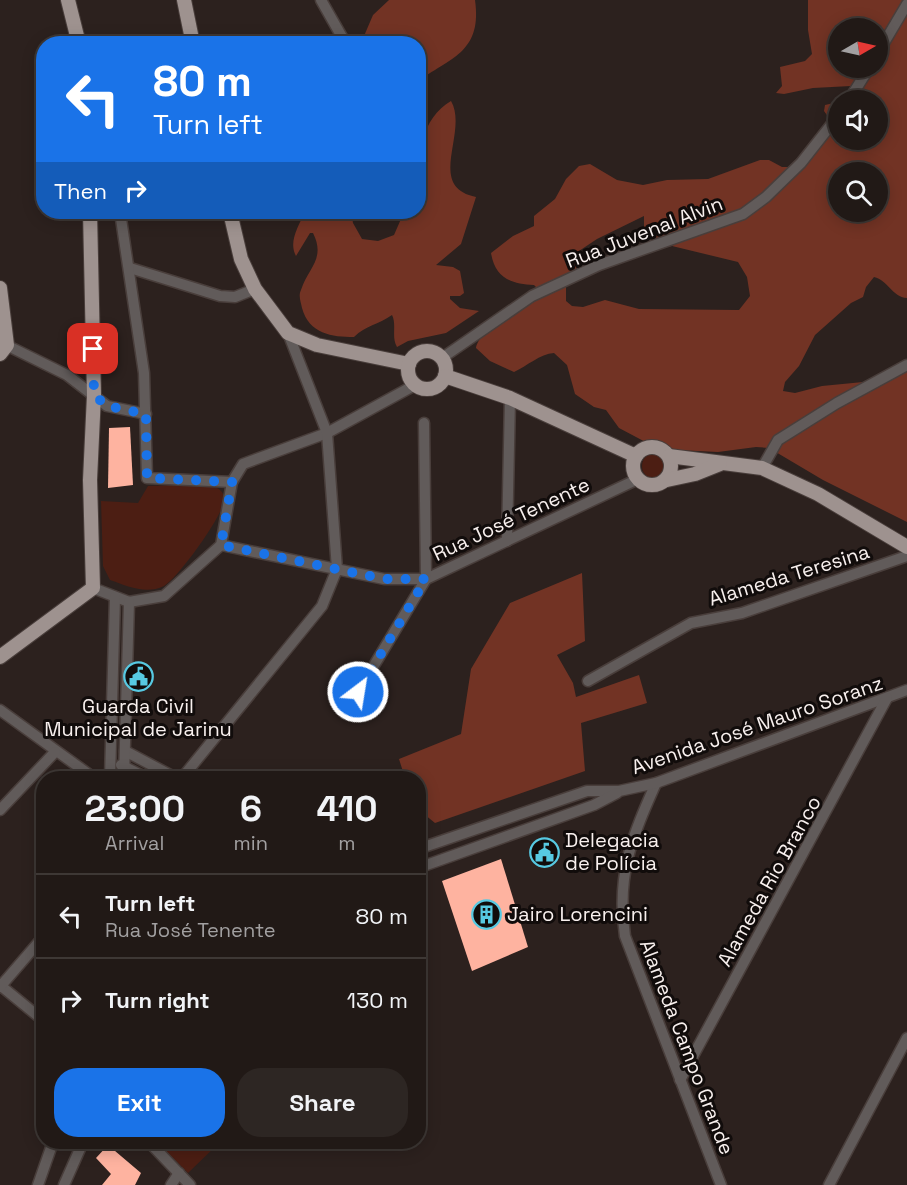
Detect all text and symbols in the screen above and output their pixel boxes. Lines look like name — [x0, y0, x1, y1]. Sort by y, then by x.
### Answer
north arrow — [828, 18, 888, 78]
map controls — [828, 18, 888, 222]
text: 80 m — [153, 55, 252, 108]
icon: left — [54, 60, 132, 138]
button: sound — [828, 90, 888, 150]
text: Turn left — [153, 107, 263, 142]
button: search — [828, 162, 888, 222]
icon: right — [119, 174, 152, 207]
text: Then — [54, 177, 107, 205]
street label: Rua Juvenal Alvin — [562, 190, 726, 274]
pin — [67, 323, 118, 374]
icon: arrive — [76, 332, 109, 365]
street label: Rua José Tenente — [428, 471, 594, 567]
street label: Alameda Teresina — [705, 538, 873, 612]
public building icon: Guarda Civil Municipal de Jarinu — [122, 660, 154, 692]
position arrow — [326, 660, 390, 724]
street label: Avenida José Mauro Soranz — [628, 670, 886, 780]
place label: Guarda Civil Municipal de Jarinu — [44, 693, 232, 742]
text: 23:00 — [84, 786, 185, 832]
text: 6 — [240, 786, 262, 832]
text: 410 — [316, 786, 378, 832]
street label: Alameda Rio Branco — [711, 791, 827, 971]
place label: Delegacia de Polícia — [565, 827, 659, 876]
text: Arrival — [105, 830, 165, 856]
text: min — [234, 830, 268, 856]
text: m — [338, 830, 356, 856]
public building icon: Delegacia de Polícia — [528, 836, 560, 868]
text: Turn left — [105, 889, 195, 917]
building icon: Jairo Lorencini — [470, 898, 502, 930]
icon: left — [54, 900, 87, 933]
place label: Jairo Lorencini — [507, 901, 648, 927]
text: 80 m — [356, 902, 408, 930]
text: Rua José Tenente — [105, 917, 276, 943]
street label: Alameda Campo Grande — [634, 936, 740, 1158]
icon: right — [54, 984, 87, 1017]
text: Turn right — [105, 986, 210, 1014]
text: 130 m — [347, 986, 408, 1014]
button: Exit — [54, 1068, 225, 1137]
button: Share — [237, 1068, 408, 1137]

